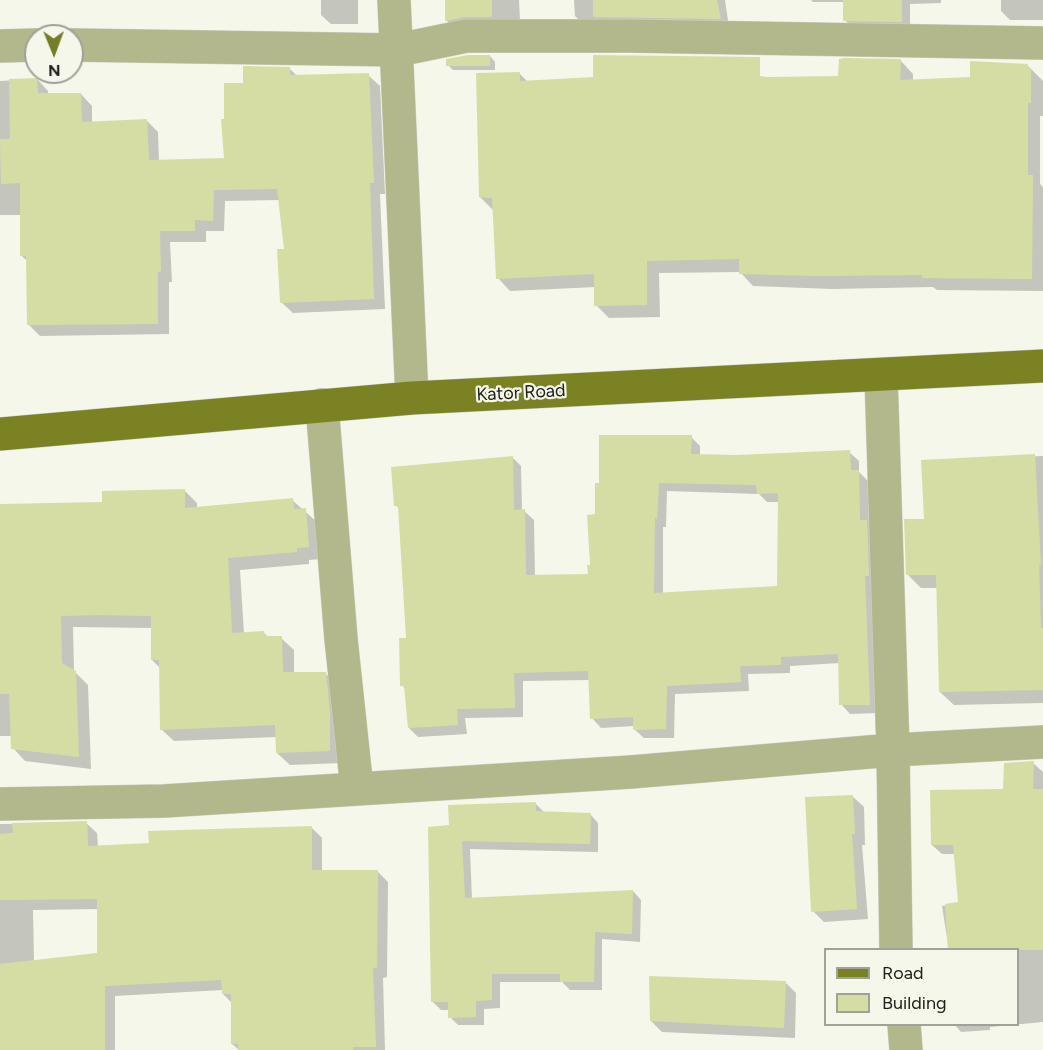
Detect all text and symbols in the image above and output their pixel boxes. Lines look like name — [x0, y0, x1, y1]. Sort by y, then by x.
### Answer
north arrow — [24, 24, 84, 84]
text: N — [48, 61, 61, 80]
street label: Kator Road — [476, 380, 566, 406]
legend — [824, 948, 1019, 1026]
text: Road — [882, 962, 923, 984]
text: Building — [882, 992, 947, 1014]

